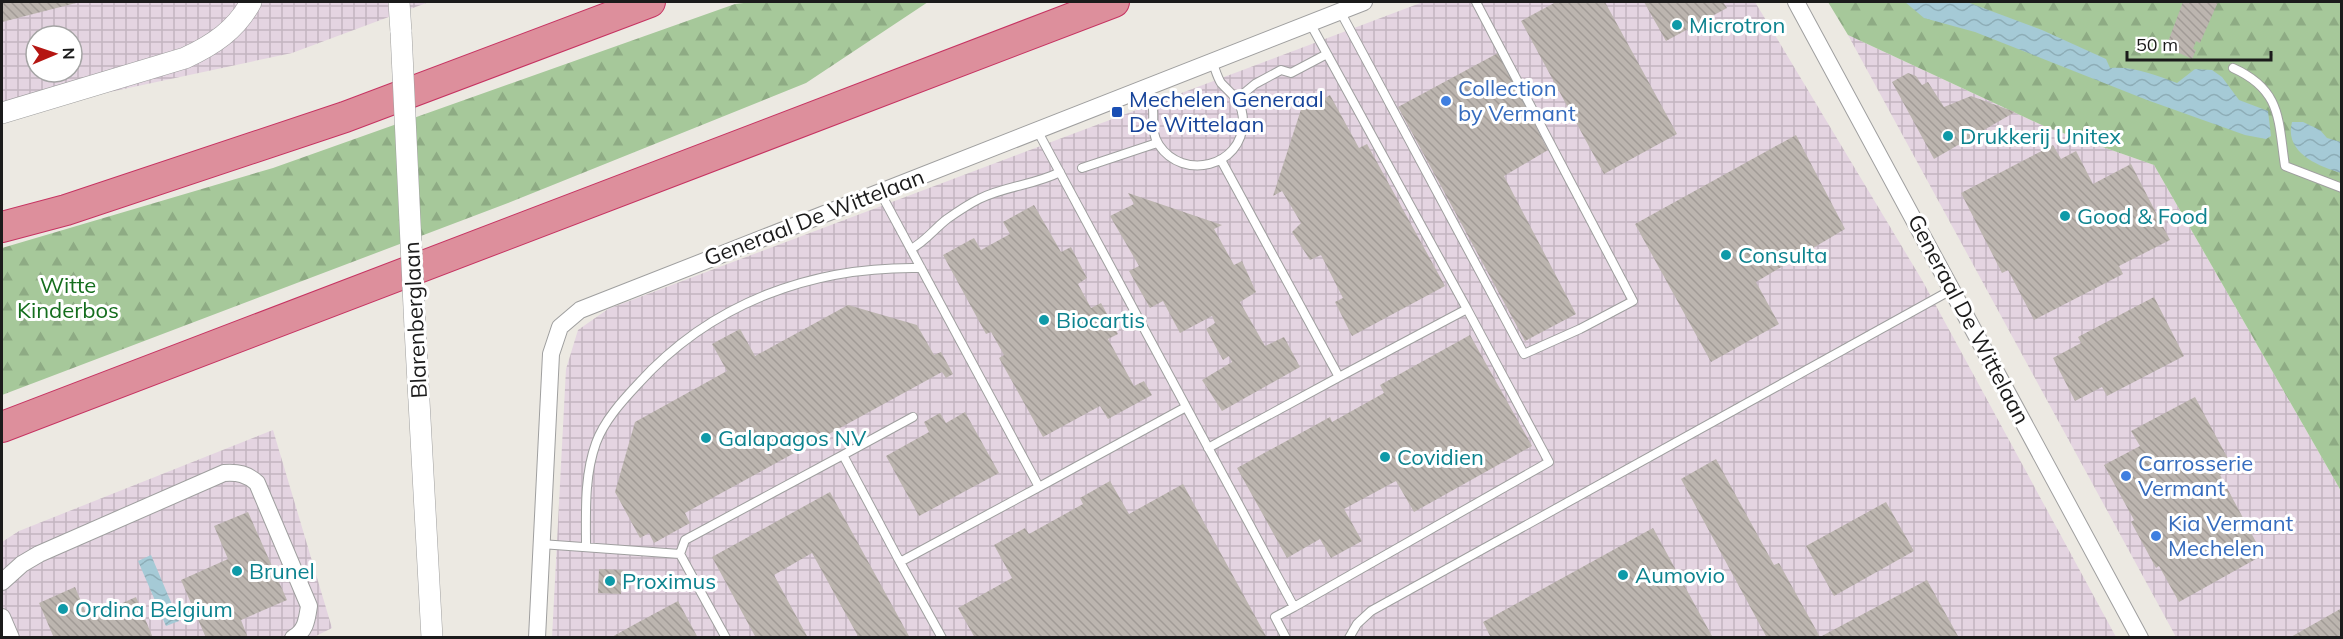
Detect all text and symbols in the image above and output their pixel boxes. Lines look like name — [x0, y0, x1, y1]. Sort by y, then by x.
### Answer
place label: Microtron — [1689, 11, 1785, 39]
marker: Microtron — [1670, 18, 1684, 32]
north arrow — [24, 24, 84, 84]
scale bar — [2127, 24, 2271, 62]
text: 50 m — [2136, 33, 2178, 56]
text: N — [59, 47, 79, 60]
place label: Collection by Vermant — [1458, 74, 1576, 127]
place label: Mechelen Generaal De Wittelaan — [1129, 85, 1324, 138]
marker: Collection by Vermant — [1439, 94, 1453, 108]
marker: Mechelen Generaal De Wittelaan — [1110, 105, 1124, 119]
place label: Drukkerij Unitex — [1960, 122, 2121, 150]
marker: Drukkerij Unitex — [1941, 129, 1955, 143]
street label: Generaal De Wittelaan — [700, 162, 928, 272]
place label: Good & Food — [2077, 202, 2208, 230]
street label: Generaal De Wittelaan — [1902, 209, 2036, 429]
marker: Good & Food — [2058, 209, 2072, 223]
street label: Blarenberglaan — [397, 241, 433, 399]
place label: Consulta — [1738, 241, 1827, 269]
marker: Consulta — [1719, 248, 1733, 262]
park label: Witte Kinderbos — [17, 271, 119, 324]
place label: Biocartis — [1056, 306, 1145, 334]
marker: Biocartis — [1037, 313, 1051, 327]
place label: Galapagos NV — [718, 424, 867, 452]
marker: Galapagos NV — [699, 431, 713, 445]
place label: Covidien — [1397, 443, 1484, 471]
place label: Carrosserie Vermant — [2138, 449, 2253, 502]
marker: Covidien — [1378, 450, 1392, 464]
marker: Carrosserie Vermant — [2119, 469, 2133, 483]
place label: Kia Vermant Mechelen — [2168, 509, 2294, 562]
marker: Kia Vermant Mechelen — [2149, 529, 2163, 543]
place label: Brunel — [249, 557, 315, 585]
place label: Aumovio — [1635, 561, 1725, 589]
marker: Brunel — [230, 564, 244, 578]
place label: Proximus — [622, 567, 716, 595]
marker: Aumovio — [1616, 568, 1630, 582]
marker: Proximus — [603, 574, 617, 588]
place label: Ordina Belgium — [75, 595, 233, 623]
marker: Ordina Belgium — [56, 602, 70, 616]

